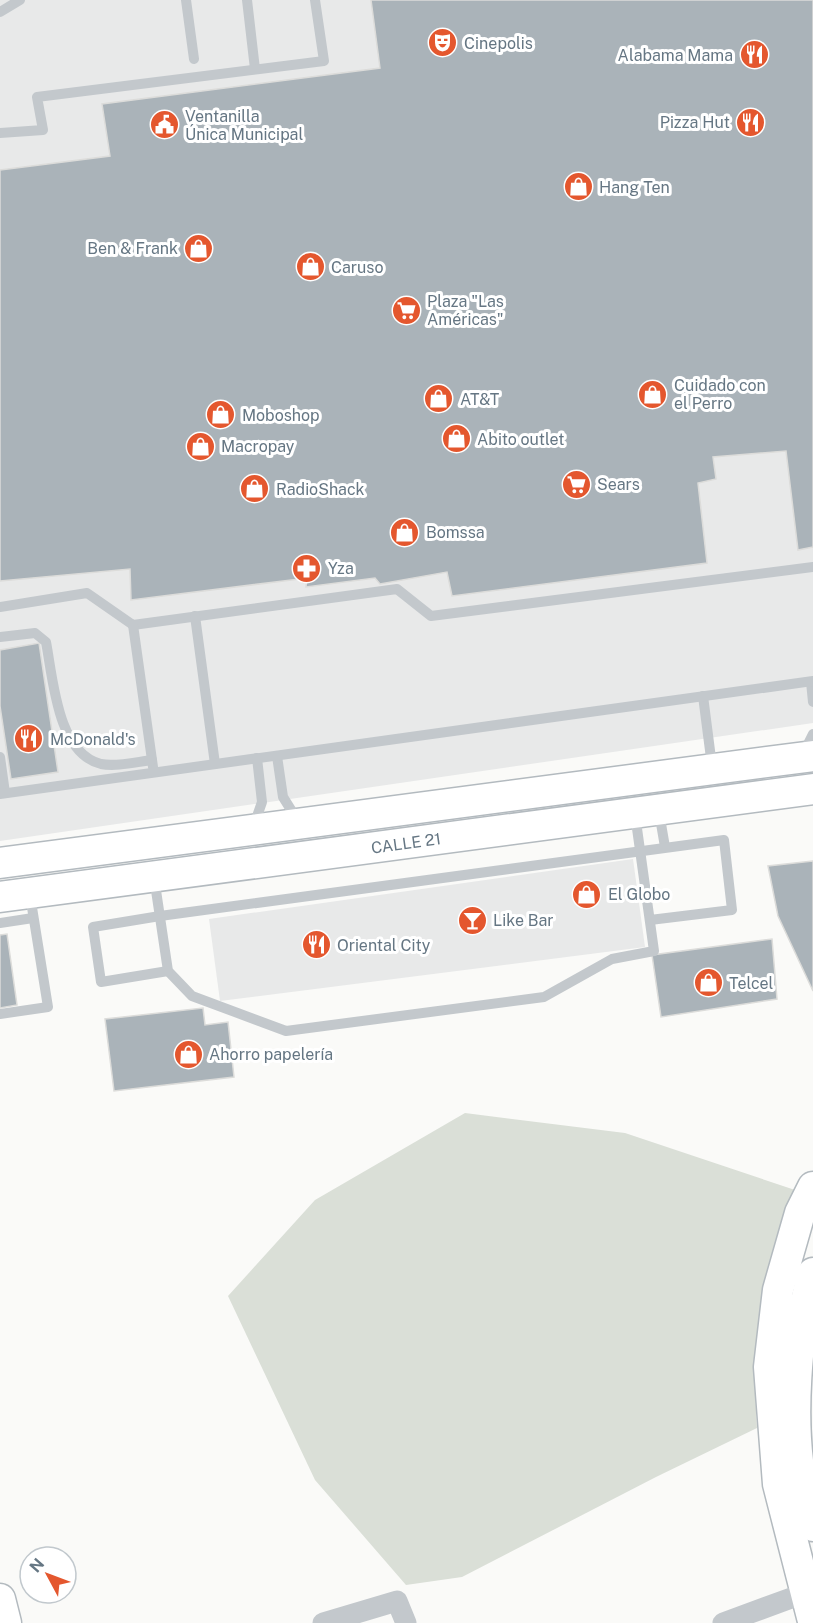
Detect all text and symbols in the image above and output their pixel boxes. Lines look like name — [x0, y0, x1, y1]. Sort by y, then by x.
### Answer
theatre icon: Cinepolis — [427, 27, 459, 59]
place label: Cinepolis — [464, 34, 533, 53]
restaurant icon: Alabama Mama — [738, 39, 770, 71]
place label: Alabama Mama — [618, 46, 733, 65]
restaurant icon: Pizza Hut — [735, 106, 767, 138]
place label: Ventanilla Única Municipal — [185, 107, 303, 144]
public building icon: Ventanilla Única Municipal — [148, 109, 180, 141]
place label: Pizza Hut — [660, 113, 730, 132]
shop icon: Hang Ten — [562, 171, 594, 203]
place label: Hang Ten — [599, 178, 670, 197]
shop icon: Ben & Frank — [183, 232, 215, 264]
place label: Ben & Frank — [87, 239, 178, 258]
shop icon: Caruso — [294, 251, 326, 283]
place label: Caruso — [331, 258, 383, 277]
place label: Plaza "Las Américas" — [427, 292, 504, 329]
supermarket icon: Plaza "Las Américas" — [390, 294, 422, 326]
place label: Cuidado con el Perro — [674, 376, 766, 413]
shop icon: Cuidado con el Perro — [637, 378, 669, 410]
shop icon: AT&T — [423, 383, 455, 415]
place label: AT&T — [460, 390, 500, 409]
shop icon: Moboshop — [205, 399, 237, 431]
place label: Moboshop — [242, 406, 320, 425]
shop icon: Abito outlet — [440, 423, 472, 455]
shop icon: Macropay — [184, 430, 216, 462]
place label: Abito outlet — [477, 430, 564, 449]
place label: Macropay — [221, 437, 295, 456]
supermarket icon: Sears — [560, 468, 592, 500]
shop icon: RadioShack — [239, 473, 271, 505]
place label: Sears — [597, 475, 640, 494]
place label: RadioShack — [276, 480, 365, 499]
shop icon: Bomssa — [389, 516, 421, 548]
place label: Bomssa — [426, 523, 485, 542]
pharmacy icon: Yza — [291, 552, 323, 584]
place label: Yza — [328, 559, 354, 578]
restaurant icon: McDonald's — [13, 723, 45, 755]
place label: McDonald's — [50, 730, 136, 749]
street label: CALLE 21 — [370, 829, 442, 858]
shop icon: El Globo — [571, 878, 603, 910]
place label: El Globo — [608, 885, 670, 904]
bar icon: Like Bar — [456, 904, 488, 936]
place label: Like Bar — [493, 911, 554, 930]
restaurant icon: Oriental City — [300, 929, 332, 961]
place label: Oriental City — [337, 936, 431, 955]
shop icon: Telcel — [692, 967, 724, 999]
place label: Telcel — [729, 974, 774, 993]
shop icon: Ahorro papelería — [172, 1038, 204, 1070]
place label: Ahorro papelería — [209, 1045, 333, 1064]
north arrow — [18, 1545, 78, 1605]
text: N — [26, 1555, 48, 1576]

